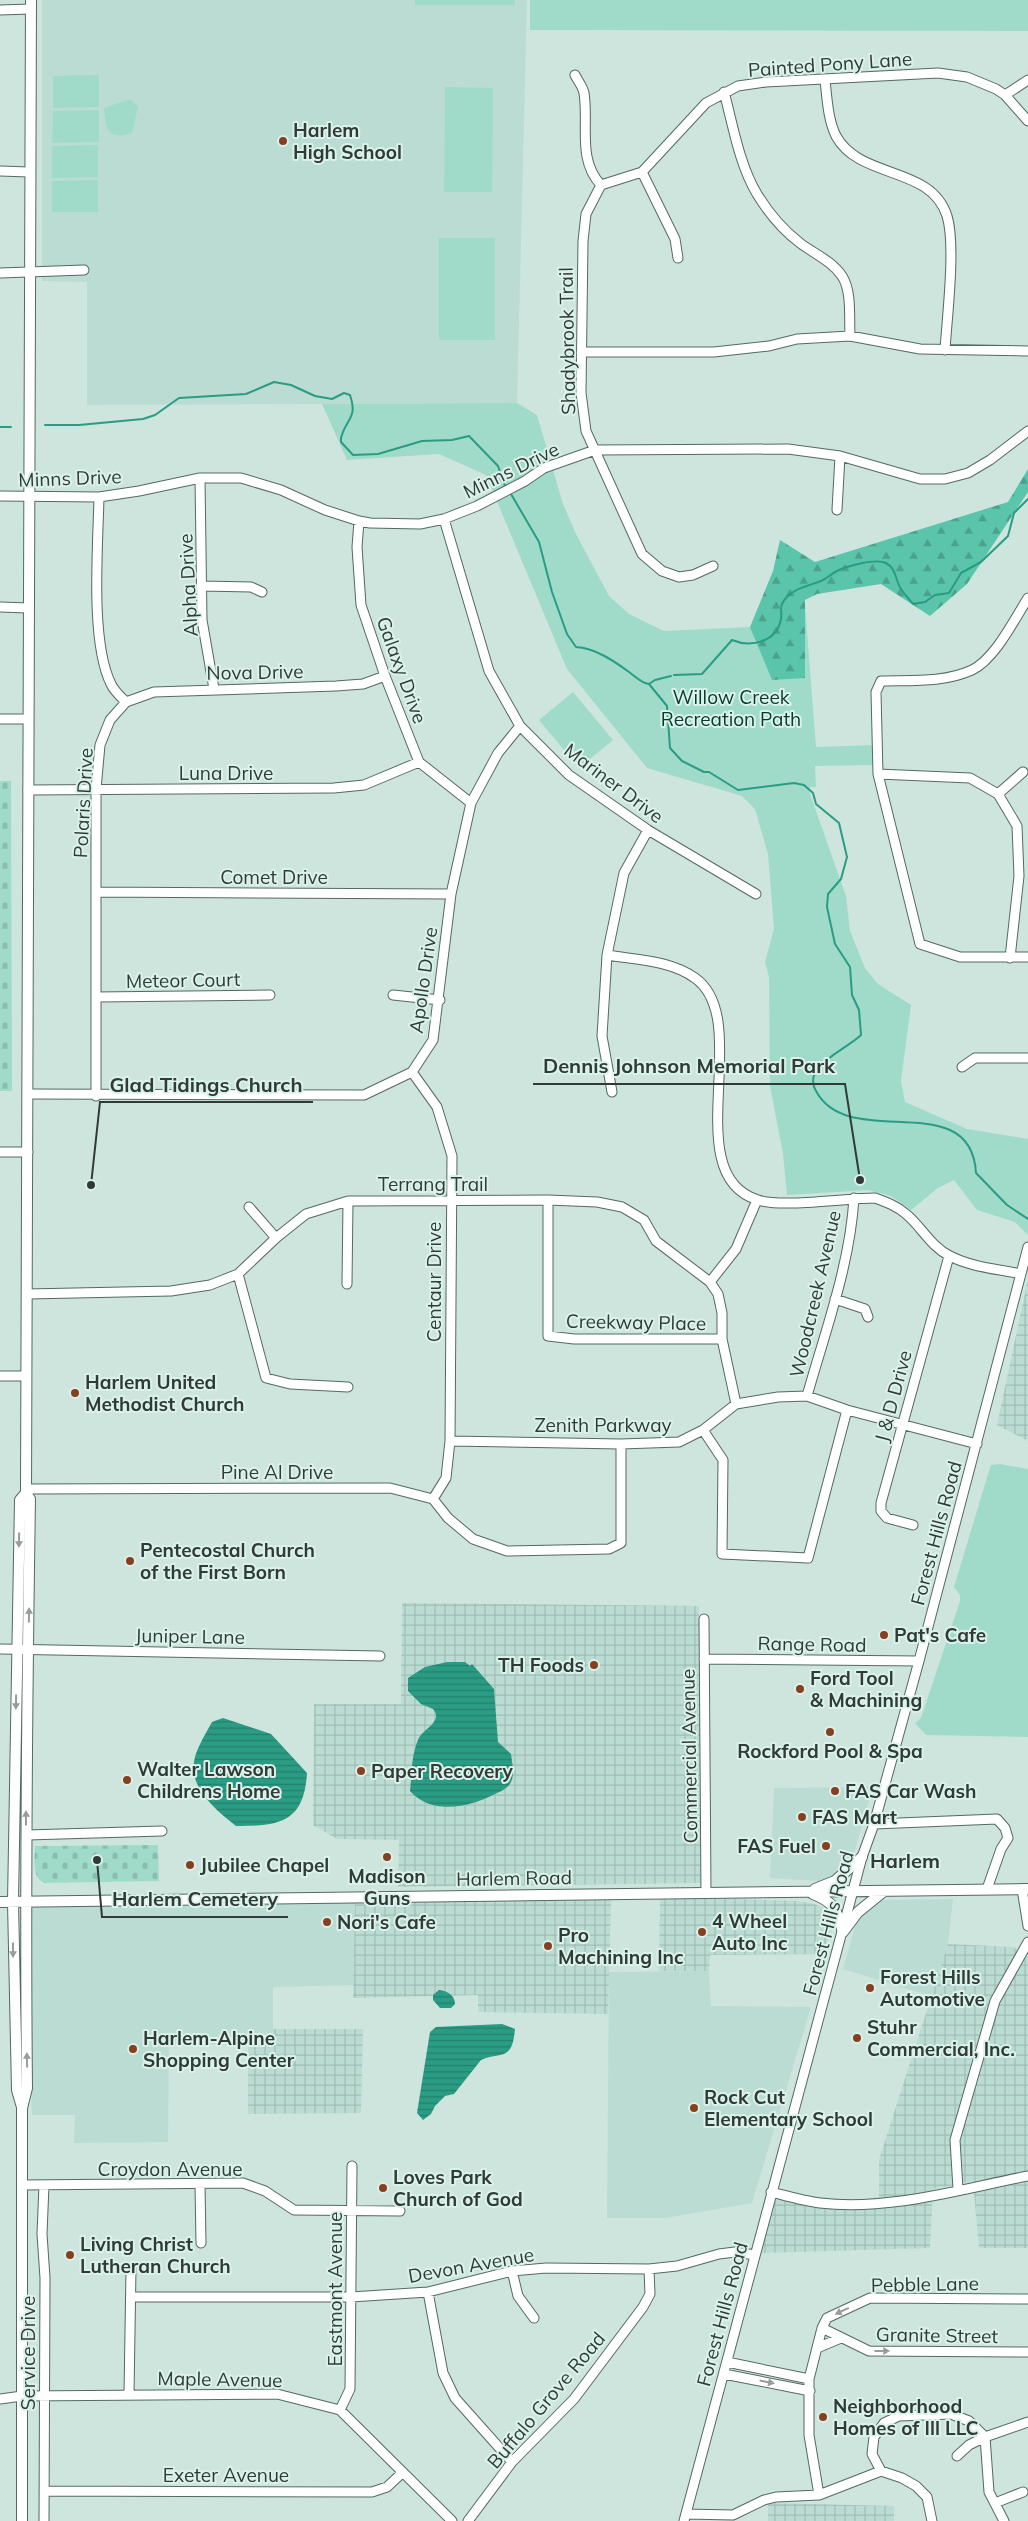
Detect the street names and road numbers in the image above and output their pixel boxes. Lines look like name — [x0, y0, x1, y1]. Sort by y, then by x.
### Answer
street label: Painted Pony Lane — [747, 46, 913, 82]
street label: Shadybrook Trail — [554, 267, 580, 415]
street label: Minns Drive — [459, 437, 563, 503]
street label: Minns Drive — [18, 464, 122, 492]
street label: Alpha Drive — [173, 533, 203, 637]
street label: Galaxy Drive — [372, 613, 432, 727]
street label: Nova Drive — [206, 659, 304, 685]
street label: Mariner Drive — [560, 738, 668, 828]
street label: Polaris Drive — [68, 747, 98, 859]
street label: Luna Drive — [179, 761, 273, 785]
street label: Comet Drive — [220, 865, 328, 889]
street label: Apollo Drive — [404, 925, 442, 1035]
street label: Meteor Court — [126, 967, 241, 993]
street label: Terrang Trail — [378, 1172, 488, 1196]
street label: Woodcreek Avenue — [784, 1208, 846, 1380]
street label: Centaur Drive — [422, 1222, 446, 1342]
street label: Creekway Place — [566, 1309, 706, 1335]
street label: J & D Drive — [869, 1348, 917, 1444]
street label: Zenith Parkway — [534, 1413, 672, 1437]
street label: Forest Hills Road — [905, 1458, 967, 1608]
street label: Pine Al Drive — [221, 1460, 333, 1484]
street label: Juniper Lane — [135, 1623, 245, 1649]
street label: Range Road — [757, 1631, 867, 1657]
street label: Commercial Avenue — [675, 1668, 703, 1844]
street label: Forest Hills Road — [797, 1848, 859, 1998]
street label: Harlem Road — [456, 1865, 572, 1891]
street label: Croydon Avenue — [98, 2157, 242, 2181]
street label: Eastmont Avenue — [323, 2212, 347, 2366]
street label: Forest Hills Road — [691, 2239, 753, 2389]
street label: Devon Avenue — [406, 2242, 536, 2288]
street label: Pebble Lane — [871, 2271, 979, 2297]
street label: Service Drive — [16, 2296, 40, 2410]
street label: Granite Street — [876, 2322, 999, 2348]
street label: Buffalo Grove Road — [482, 2327, 610, 2473]
street label: Maple Avenue — [157, 2366, 283, 2392]
street label: Exeter Avenue — [163, 2463, 289, 2487]

